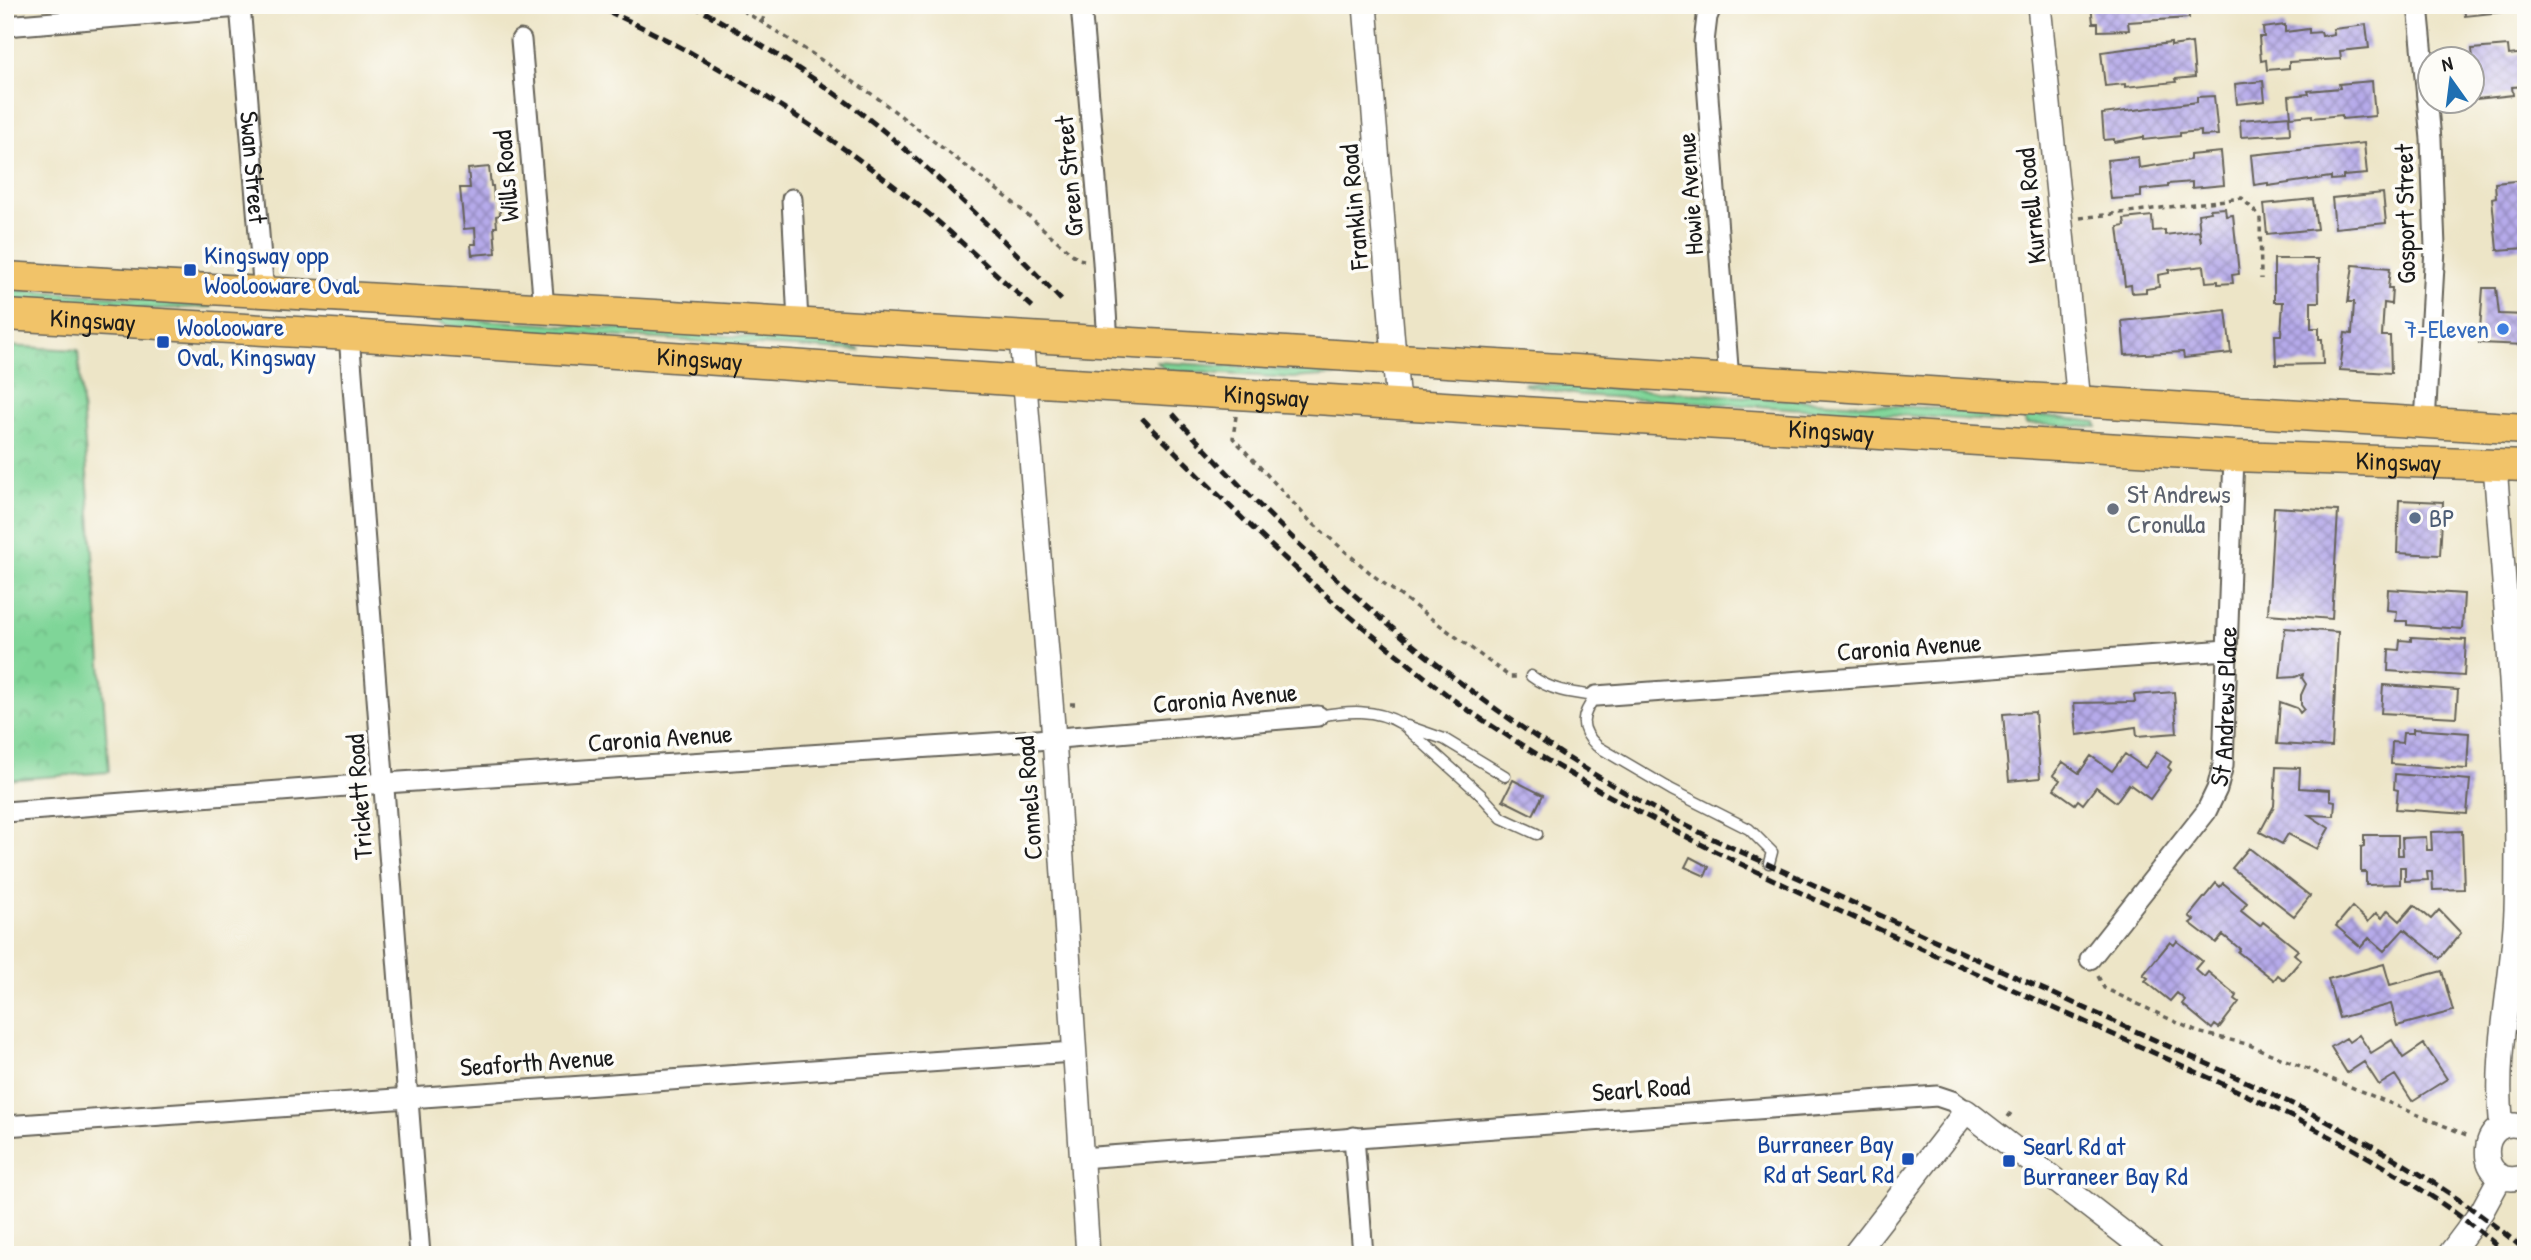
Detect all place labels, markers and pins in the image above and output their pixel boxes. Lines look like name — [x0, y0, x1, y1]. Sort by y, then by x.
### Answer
place label: Kingsway opp Woolooware Oval — [204, 237, 359, 302]
marker: Kingsway opp Woolooware Oval — [182, 262, 198, 278]
place label: Woolooware Oval, Kingsway — [177, 309, 316, 374]
place label: 7-Eleven — [2404, 311, 2489, 346]
marker: 7-Eleven — [2495, 321, 2511, 337]
marker: Woolooware Oval, Kingsway — [155, 334, 171, 350]
place label: St Andrews Cronulla — [2127, 476, 2231, 541]
place label: BP — [2429, 500, 2455, 535]
marker: St Andrews Cronulla — [2105, 501, 2121, 517]
marker: BP — [2407, 510, 2423, 526]
place label: Burraneer Bay Rd at Searl Rd — [1757, 1126, 1894, 1191]
place label: Searl Rd at Burraneer Bay Rd — [2023, 1128, 2188, 1193]
marker: Burraneer Bay Rd at Searl Rd — [1900, 1151, 1916, 1167]
marker: Searl Rd at Burraneer Bay Rd — [2001, 1153, 2017, 1169]

